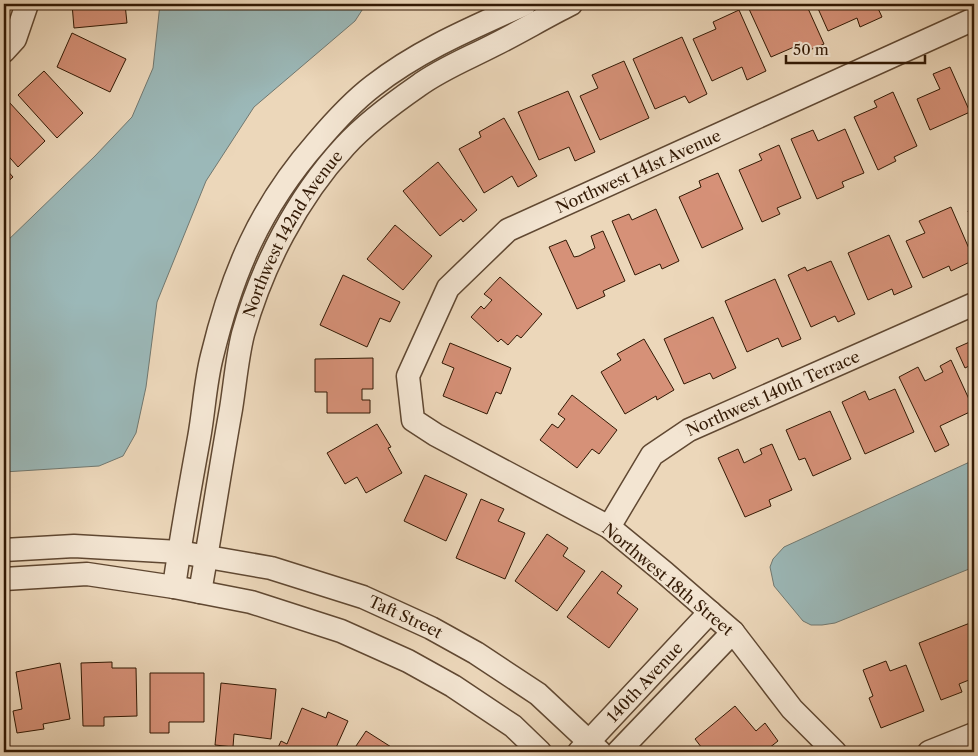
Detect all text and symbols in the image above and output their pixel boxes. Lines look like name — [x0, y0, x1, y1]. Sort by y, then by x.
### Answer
scale bar — [786, 32, 924, 64]
text: 50 m — [793, 40, 829, 59]
street label: Northwest 141st Avenue — [552, 125, 724, 217]
street label: Northwest 142nd Avenue — [239, 146, 347, 320]
street label: Northwest 140th Terrace — [683, 346, 863, 440]
street label: Northwest 18th Street — [598, 518, 738, 640]
street label: Taft Street — [365, 591, 447, 643]
street label: 140th Avenue — [602, 638, 687, 726]

